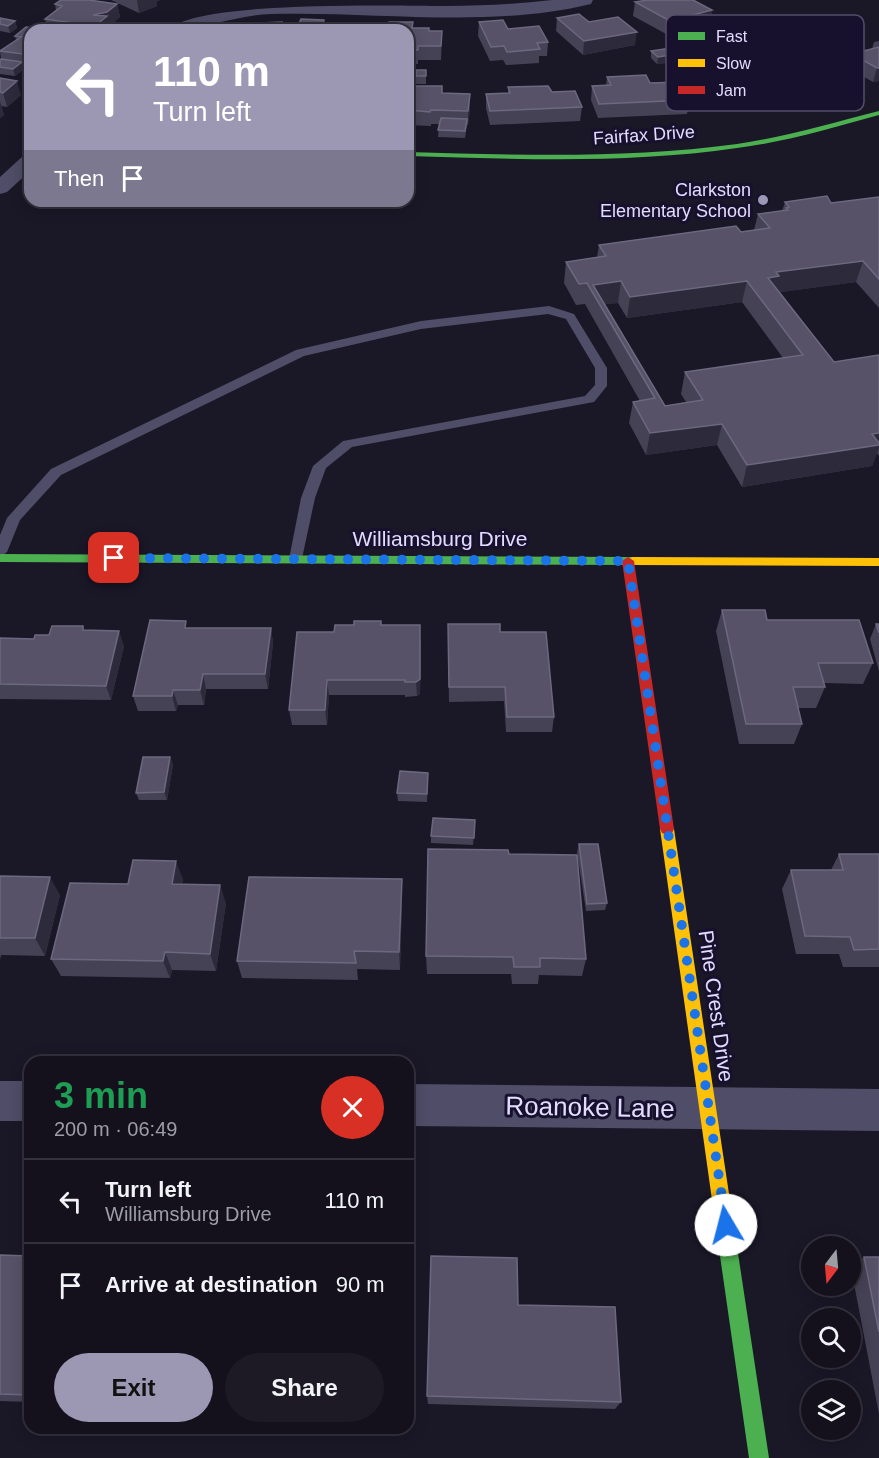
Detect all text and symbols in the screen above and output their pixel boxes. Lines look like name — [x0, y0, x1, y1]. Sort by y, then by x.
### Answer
legend — [666, 15, 864, 111]
text: Fast — [716, 28, 748, 45]
icon: left — [54, 48, 132, 126]
text: 110 m — [153, 48, 270, 95]
text: Slow — [716, 55, 751, 72]
text: Jam — [716, 82, 746, 99]
text: Turn left — [153, 97, 251, 127]
street label: Fairfax Drive — [592, 121, 696, 149]
icon: arrive — [116, 162, 149, 195]
text: Then — [54, 166, 104, 191]
place label: Clarkston Elementary School — [600, 180, 751, 221]
marker: Clarkston Elementary School — [756, 193, 770, 207]
street label: Williamsburg Drive — [352, 527, 528, 550]
pin — [88, 532, 139, 583]
icon: arrive — [97, 541, 130, 574]
street label: Pine Crest Drive — [694, 929, 739, 1083]
text: 3 min — [54, 1075, 148, 1116]
button: close — [321, 1076, 384, 1139]
street label: Roanoke Lane — [505, 1091, 675, 1123]
text: 200 m · 06:49 — [54, 1118, 177, 1140]
text: Turn left — [105, 1177, 191, 1202]
icon: left — [54, 1185, 87, 1218]
text: 110 m — [324, 1188, 384, 1213]
position arrow — [694, 1193, 758, 1257]
text: Williamsburg Drive — [105, 1203, 272, 1225]
north arrow — [801, 1236, 861, 1296]
map controls — [801, 1236, 861, 1440]
icon: arrive — [54, 1269, 87, 1302]
text: Arrive at destination — [105, 1272, 318, 1297]
text: 90 m — [336, 1272, 385, 1297]
button: search — [801, 1308, 861, 1368]
button: Exit — [54, 1353, 213, 1422]
button: Share — [225, 1353, 384, 1422]
button: layers — [801, 1380, 861, 1440]

